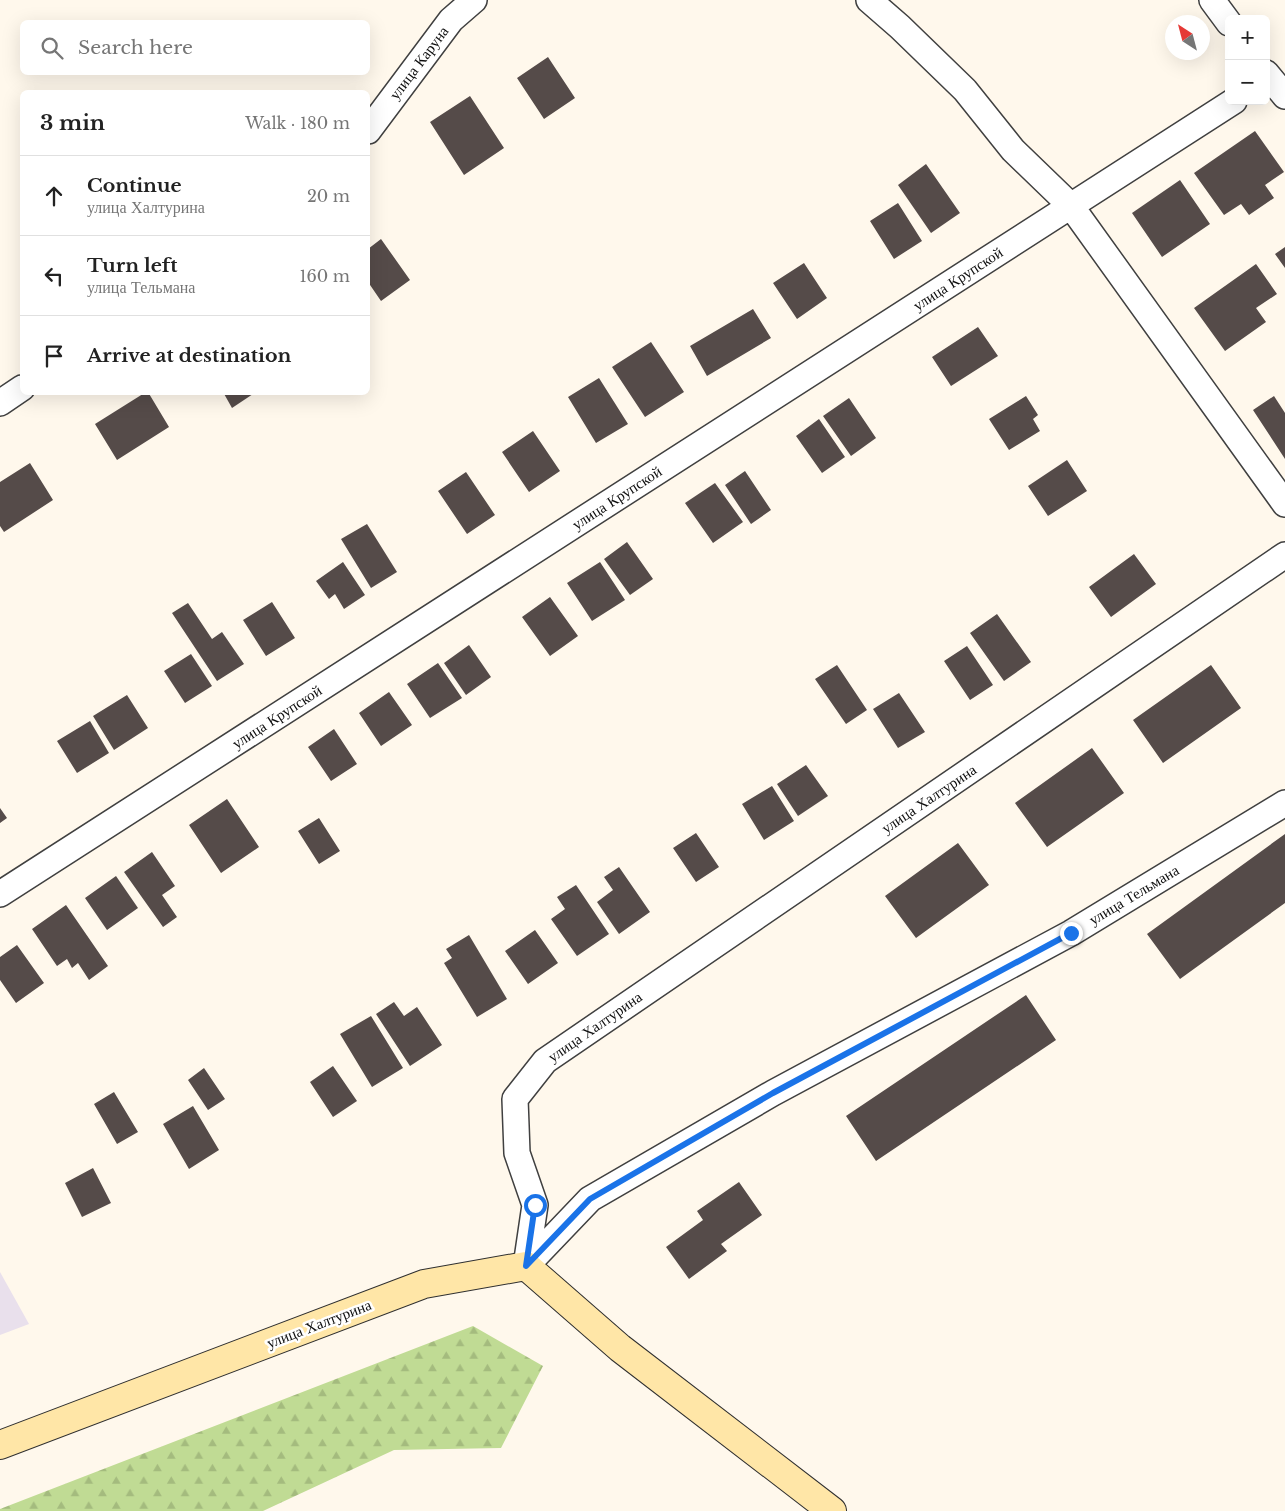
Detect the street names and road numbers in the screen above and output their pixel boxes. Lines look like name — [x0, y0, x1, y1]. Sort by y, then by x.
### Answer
street label: улица Каруна — [385, 22, 453, 103]
street label: улица Крупской — [909, 243, 1006, 315]
street label: улица Крупской — [568, 462, 665, 534]
street label: улица Крупской — [228, 681, 325, 753]
street label: улица Халтурина — [878, 760, 980, 837]
street label: улица Тельмана — [1085, 860, 1182, 929]
street label: улица Халтурина — [544, 987, 646, 1066]
street label: улица Халтурина — [264, 1295, 374, 1352]

